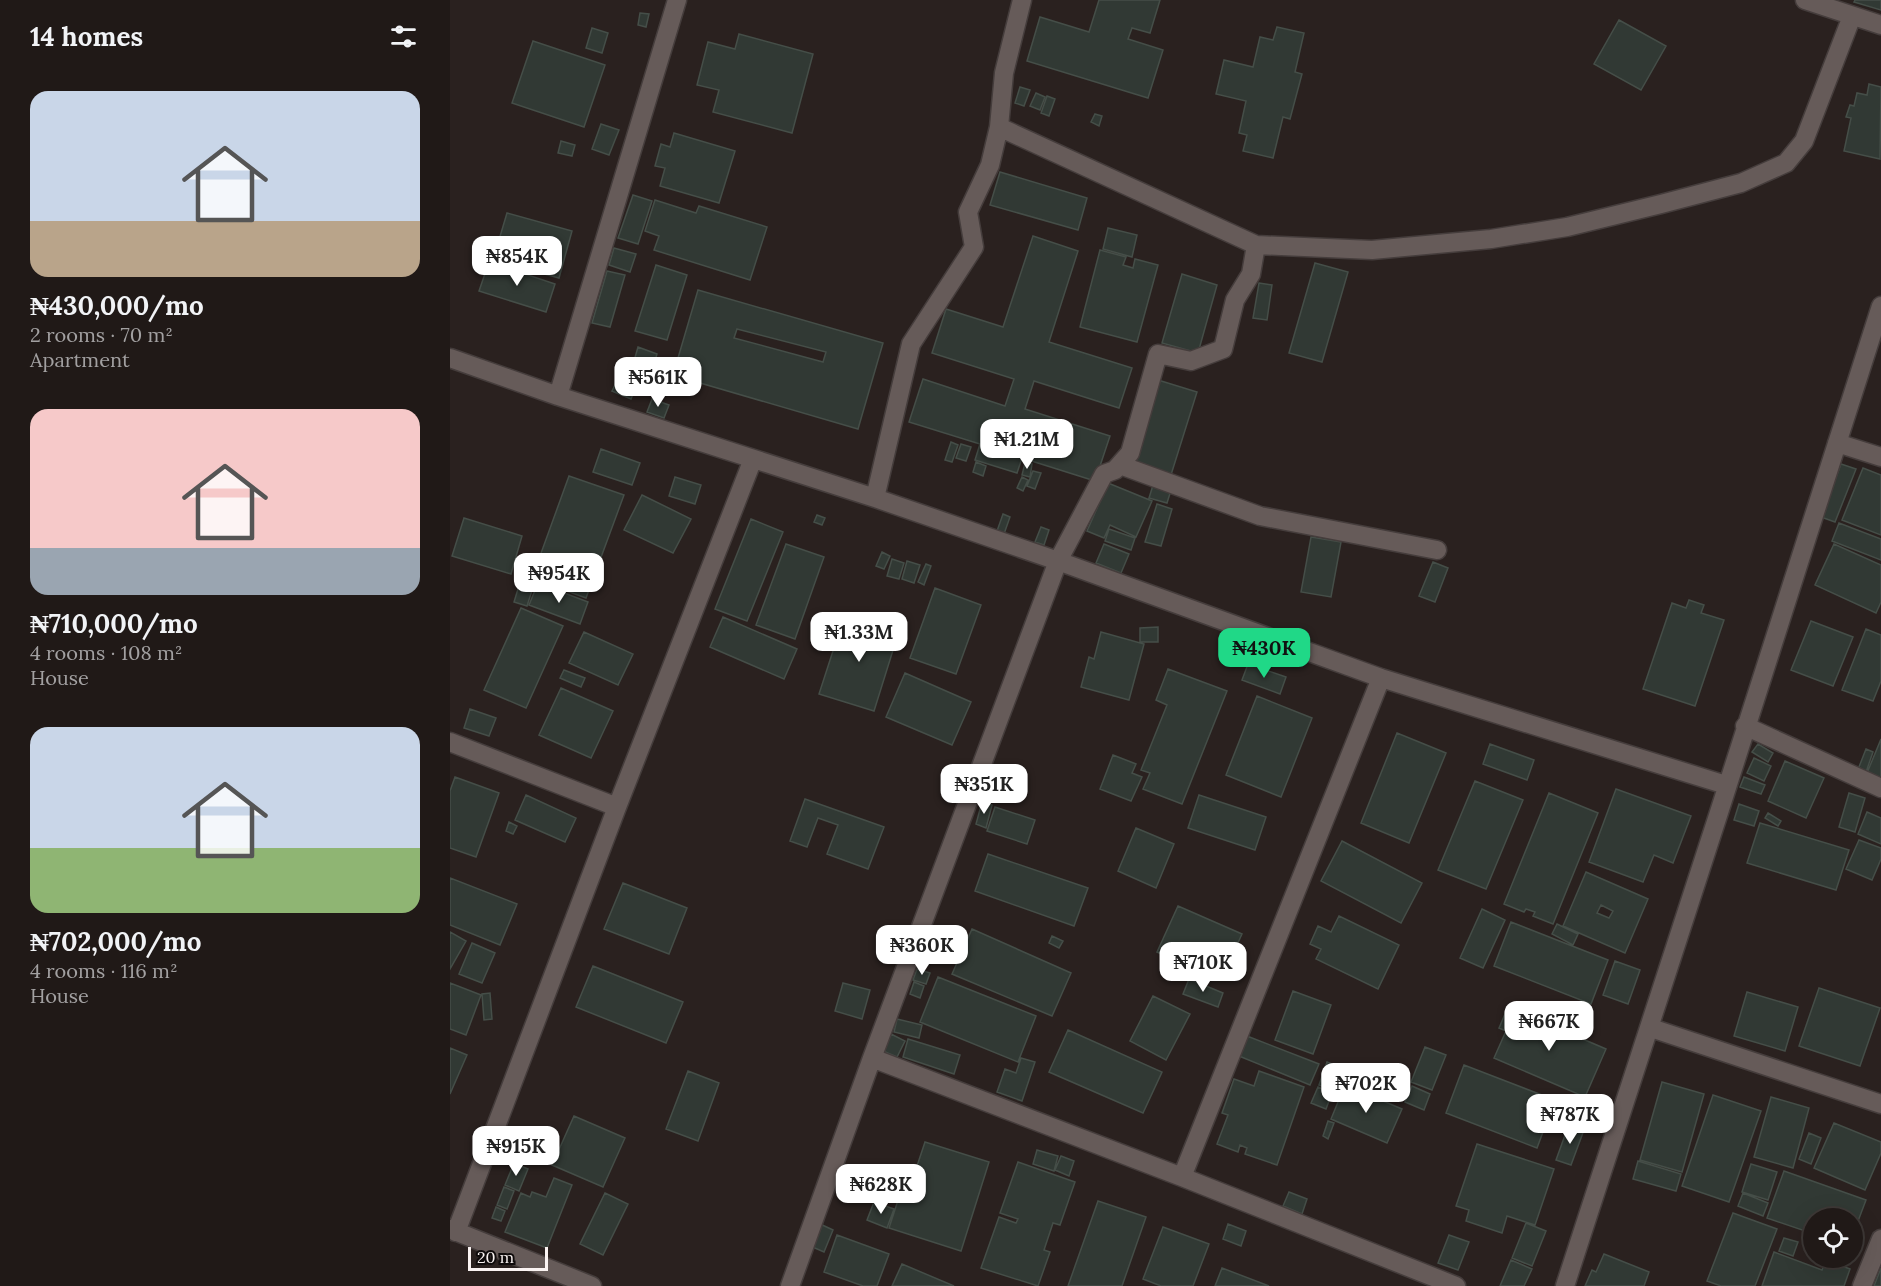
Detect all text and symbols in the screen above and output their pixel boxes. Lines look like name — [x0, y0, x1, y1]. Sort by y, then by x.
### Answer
text: 14 homes — [30, 20, 143, 53]
icon: filters — [387, 20, 420, 53]
icon: home — [171, 130, 279, 238]
pin: ₦854K — [475, 236, 559, 287]
text: ₦854K — [486, 243, 548, 268]
text: ₦430,000/mo — [30, 289, 204, 322]
text: 2 rooms · 70 m² — [30, 322, 173, 347]
text: Apartment — [30, 347, 130, 372]
pin: ₦561K — [616, 357, 700, 408]
text: ₦561K — [628, 364, 688, 389]
pin: ₦1.21M — [978, 419, 1076, 470]
text: ₦1.21M — [994, 426, 1060, 451]
icon: home — [171, 448, 279, 556]
pin: ₦954K — [517, 553, 601, 604]
text: ₦954K — [528, 560, 590, 585]
text: ₦710,000/mo — [30, 607, 198, 640]
pin: ₦1.33M — [810, 612, 908, 663]
text: ₦1.33M — [824, 619, 894, 644]
pin: ₦430K — [1222, 628, 1306, 679]
text: ₦430K — [1232, 635, 1296, 660]
text: 4 rooms · 108 m² — [30, 640, 182, 665]
text: House — [30, 665, 89, 690]
pin: ₦351K — [942, 764, 1026, 815]
icon: home — [171, 766, 279, 874]
text: ₦351K — [955, 771, 1013, 796]
text: ₦702,000/mo — [30, 925, 201, 958]
pin: ₦360K — [880, 925, 964, 976]
text: ₦360K — [890, 932, 954, 957]
pin: ₦710K — [1161, 942, 1245, 993]
text: ₦710K — [1174, 949, 1232, 974]
text: 4 rooms · 116 m² — [30, 958, 178, 983]
text: House — [30, 983, 89, 1008]
pin: ₦667K — [1507, 1001, 1591, 1052]
text: ₦667K — [1518, 1008, 1580, 1033]
pin: ₦702K — [1324, 1063, 1408, 1114]
text: ₦702K — [1335, 1070, 1397, 1095]
pin: ₦787K — [1528, 1094, 1612, 1145]
text: ₦787K — [1541, 1101, 1599, 1126]
pin: ₦915K — [474, 1126, 558, 1177]
text: ₦915K — [486, 1133, 546, 1158]
pin: ₦628K — [839, 1164, 923, 1215]
text: ₦628K — [850, 1171, 912, 1196]
map controls — [1803, 1208, 1863, 1268]
button: locate — [1803, 1208, 1863, 1268]
scale bar — [468, 1244, 548, 1272]
text: 20 m — [477, 1247, 514, 1267]

